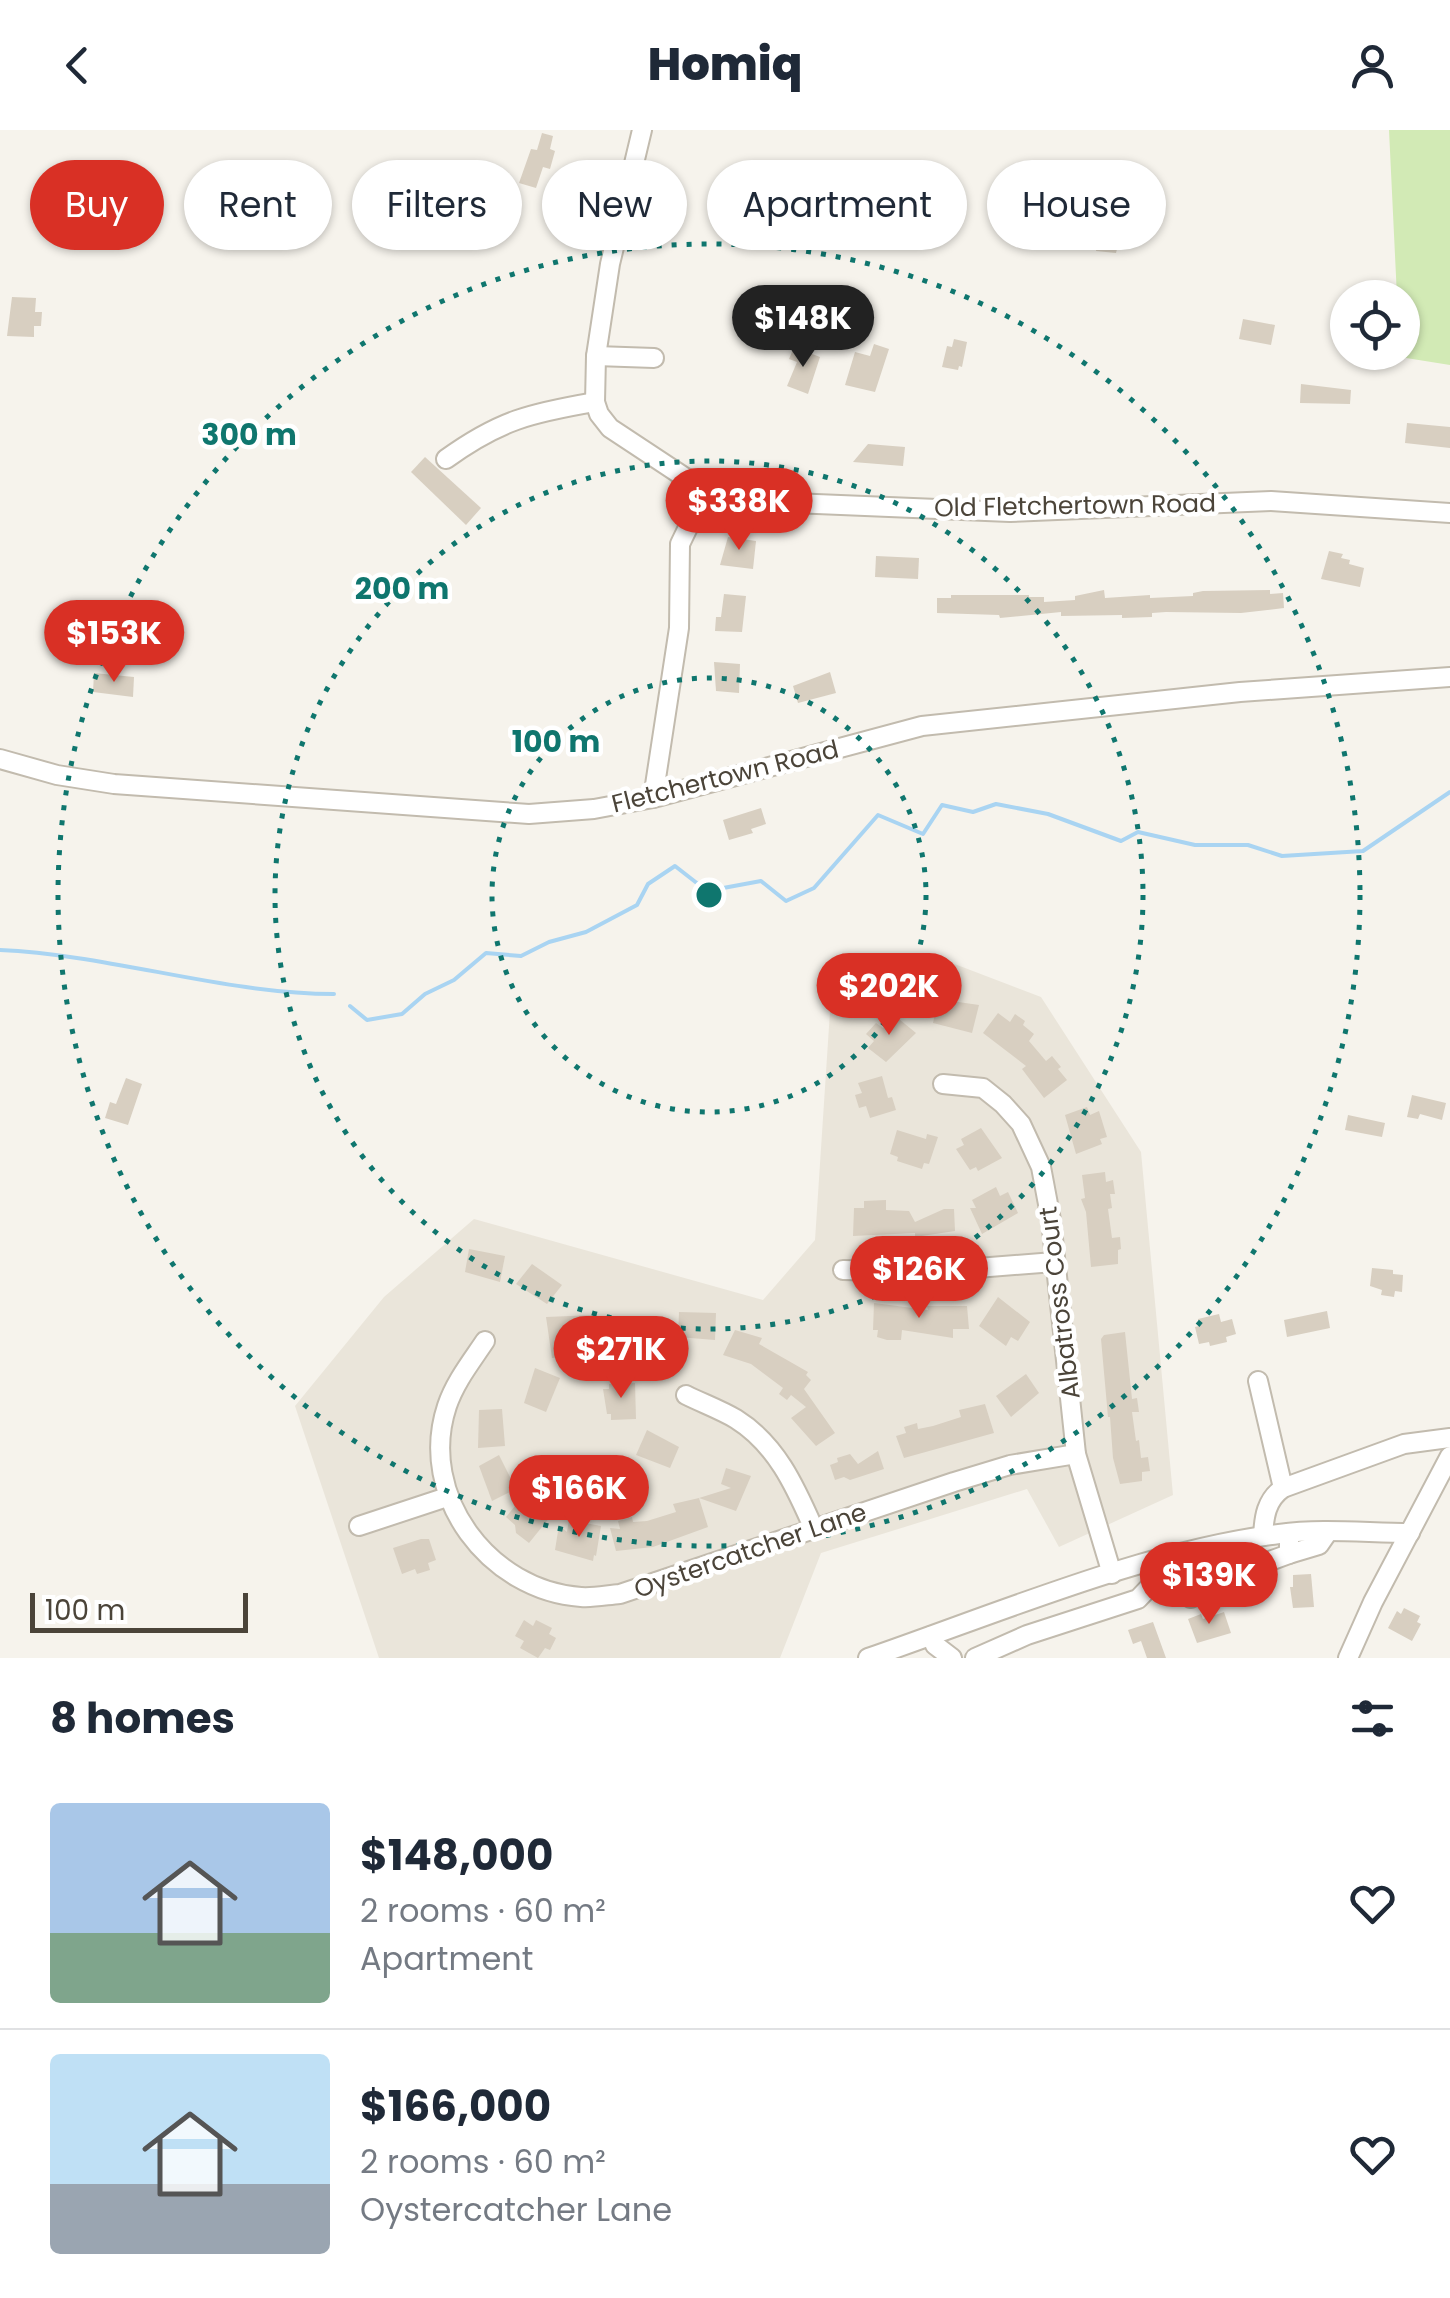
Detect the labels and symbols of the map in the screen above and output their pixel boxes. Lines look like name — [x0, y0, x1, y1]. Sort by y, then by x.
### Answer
pin: $148K — [733, 285, 873, 370]
text: 300 m — [201, 413, 297, 456]
pin: $338K — [669, 468, 809, 553]
street label: Old Fletchertown Road — [934, 486, 1216, 525]
text: 200 m — [355, 567, 449, 610]
pin: $153K — [44, 600, 184, 685]
text: 100 m — [512, 720, 600, 763]
street label: Fletchertown Road — [608, 731, 842, 822]
centre of rings — [691, 877, 727, 913]
pin: $202K — [819, 953, 959, 1038]
street label: Albatross Court — [1030, 1205, 1089, 1401]
pin: $126K — [849, 1236, 989, 1321]
pin: $271K — [551, 1316, 691, 1401]
pin: $166K — [509, 1455, 649, 1540]
street label: Oystercatcher Lane — [629, 1494, 871, 1607]
pin: $139K — [1139, 1542, 1279, 1627]
scale bar — [30, 1588, 248, 1632]

